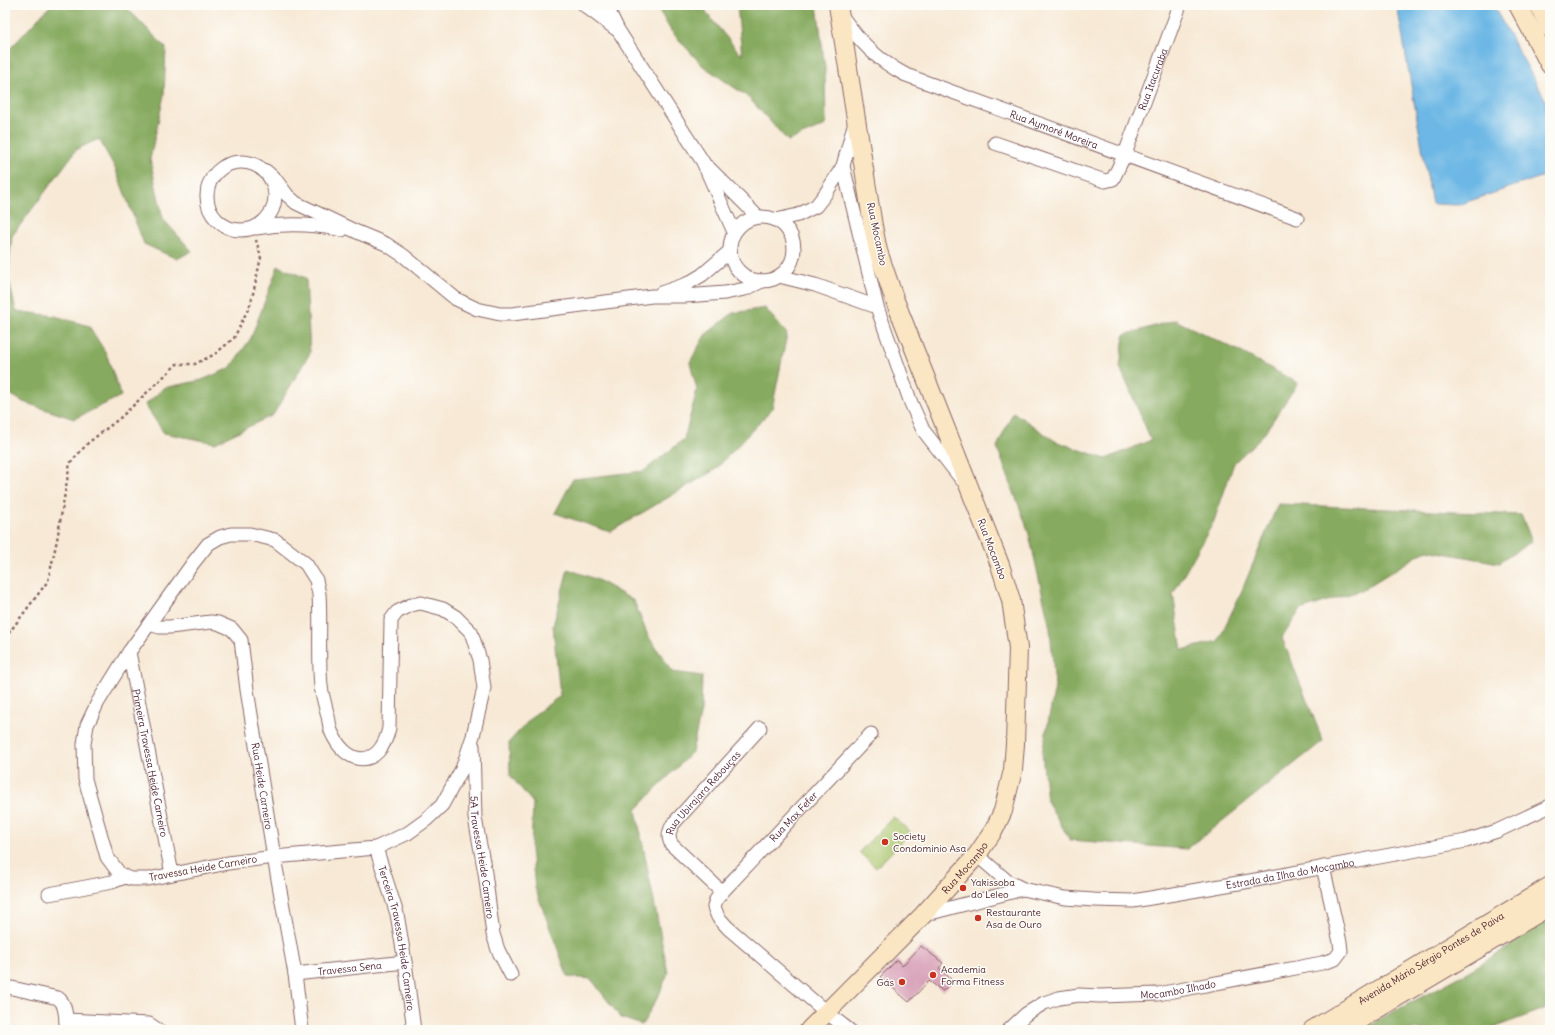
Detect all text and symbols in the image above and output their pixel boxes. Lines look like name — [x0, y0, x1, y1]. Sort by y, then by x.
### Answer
street label: Rua Itacuraba — [1135, 46, 1170, 112]
street label: Rua Aymoré Moreira — [1008, 107, 1100, 151]
street label: Rua Mocambo — [864, 201, 890, 267]
street label: Rua Mocambo — [974, 517, 1010, 582]
street label: Primeira Travessa Heide Carneiro — [130, 688, 171, 838]
street label: Rua Heide Carneiro — [249, 742, 276, 831]
street label: Rua Ubirajara Rebouças — [663, 747, 743, 836]
street label: Rua Max Fefer — [766, 789, 820, 844]
street label: 5A Travessa Heide Carneiro — [468, 796, 497, 920]
place label: Society Condominio Asa — [893, 830, 966, 855]
marker: Society Condominio Asa — [880, 837, 890, 847]
street label: Rua Mocambo — [939, 839, 991, 896]
street label: Travessa Heide Carneiro — [148, 852, 258, 884]
street label: Estrada da Ilha do Mocambo — [1225, 855, 1356, 892]
street label: Terceira Travessa Heide Carneiro — [376, 864, 418, 1012]
place label: Yakissoba do Leleo — [971, 876, 1015, 901]
marker: Yakissoba do Leleo — [958, 883, 968, 893]
place label: Restaurante Asa de Ouro — [986, 906, 1042, 931]
street label: Avenida Mário Sérgio Pontes de Paiva — [1356, 909, 1507, 1007]
marker: Restaurante Asa de Ouro — [973, 913, 983, 923]
street label: Travessa Sena — [317, 958, 383, 978]
place label: Academia Forma Fitness — [941, 963, 1005, 988]
marker: Academia Forma Fitness — [928, 970, 938, 980]
place label: Gás — [877, 976, 894, 989]
marker: Gás — [897, 977, 907, 987]
street label: Mocambo Ilhado — [1140, 977, 1217, 1001]

